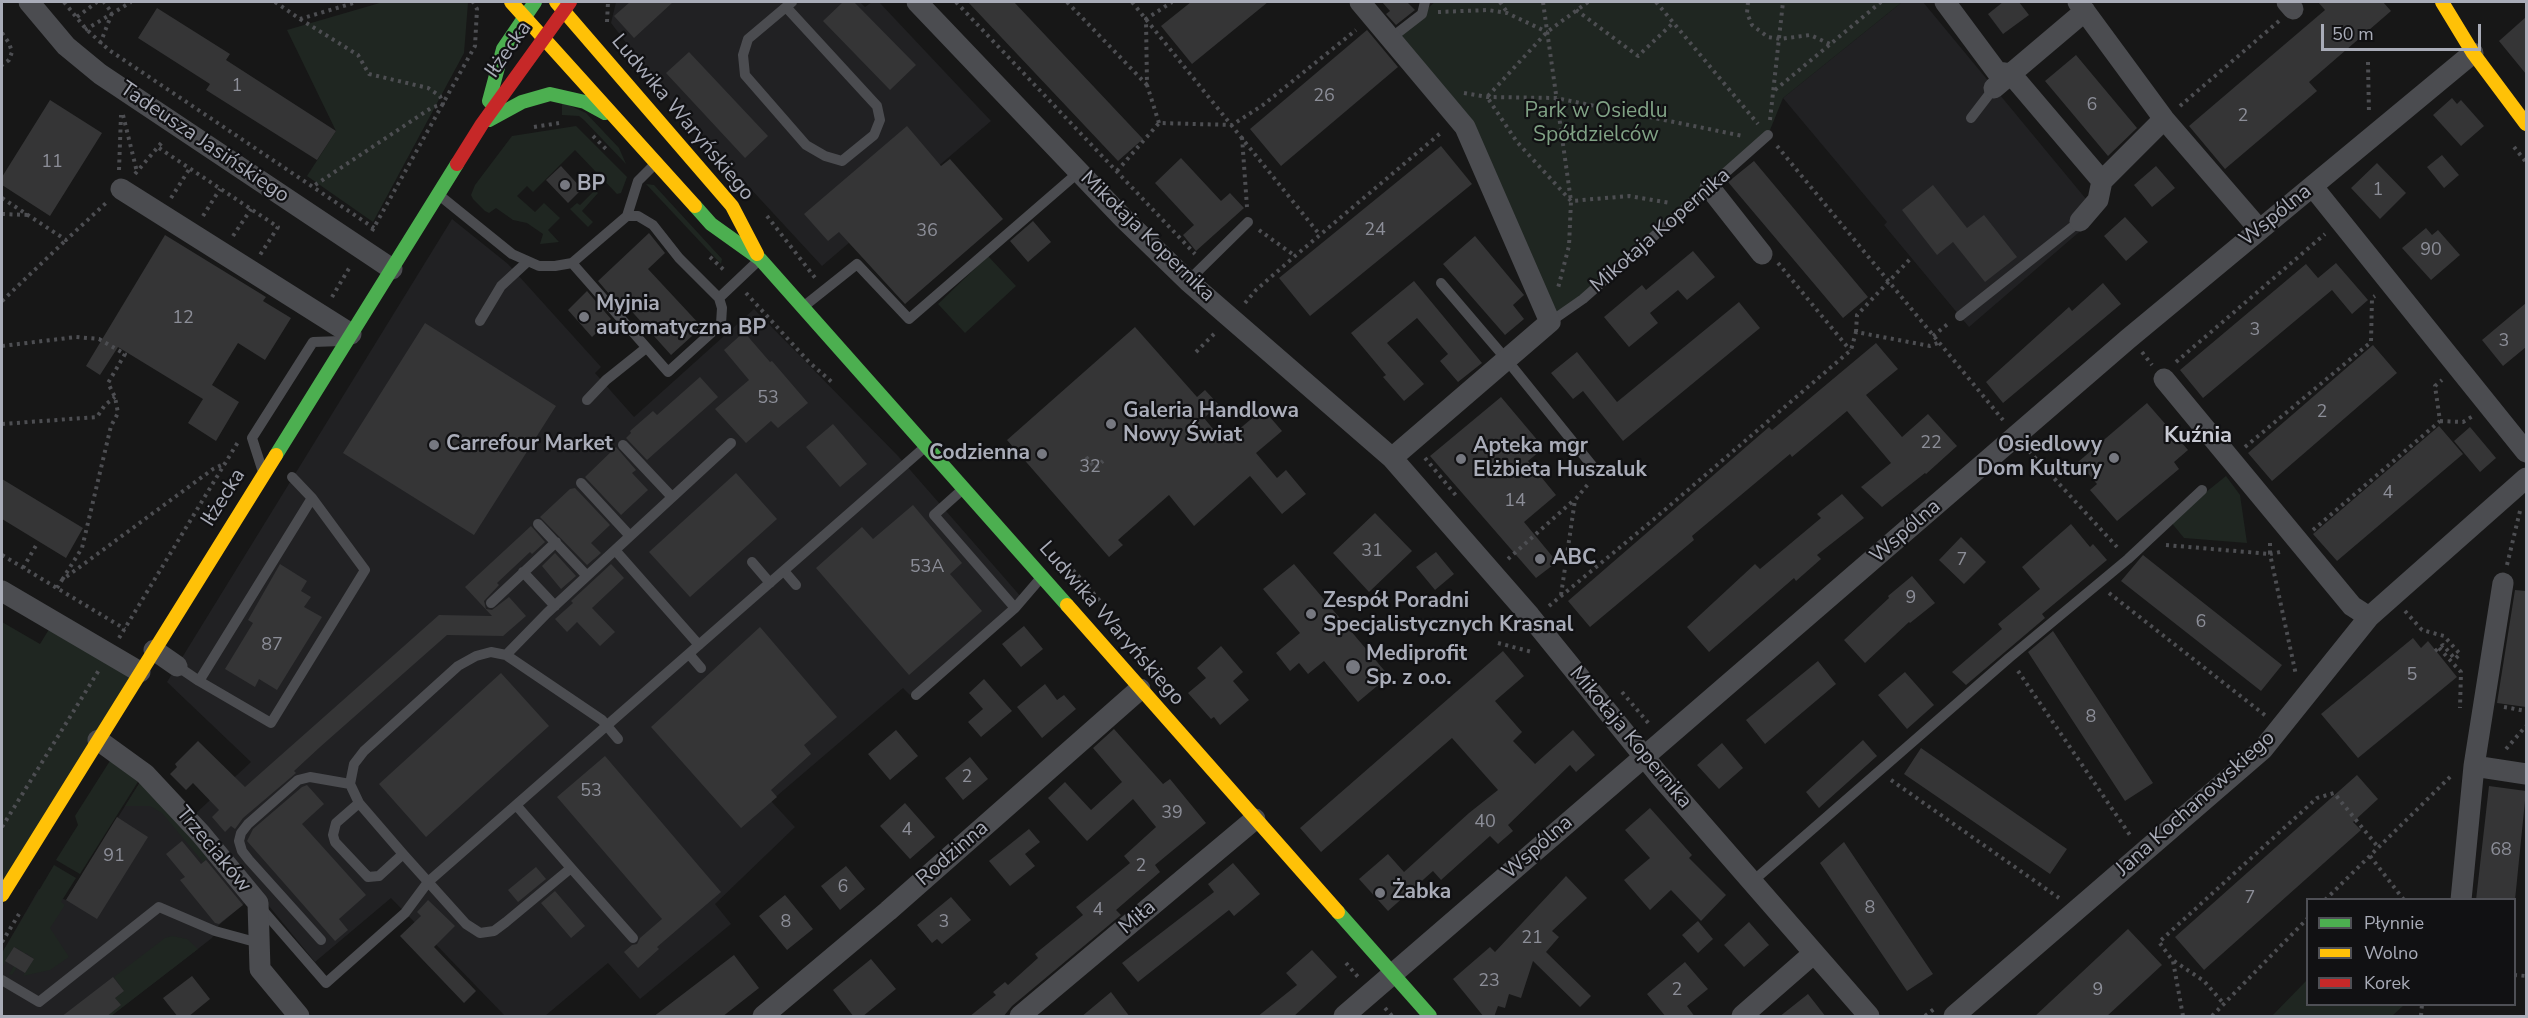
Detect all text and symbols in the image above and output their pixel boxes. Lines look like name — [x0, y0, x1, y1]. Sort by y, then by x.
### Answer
scale bar — [2324, 12, 2484, 50]
street label: Iłżecka — [480, 17, 538, 83]
text: 50 m — [2332, 22, 2374, 46]
street label: Ludwika Waryńskiego — [605, 30, 759, 206]
house number: 1 — [232, 76, 242, 98]
street label: Tadeusza Jasińskiego — [114, 77, 294, 209]
house number: 26 — [1313, 86, 1335, 108]
house number: 6 — [2087, 95, 2097, 117]
park label: Park w Osiedlu Spółdzielców — [1525, 99, 1667, 149]
house number: 2 — [2238, 106, 2248, 128]
house number: 11 — [41, 152, 63, 174]
street label: Mikołaja Kopernika — [1586, 163, 1736, 299]
street label: Mikołaja Kopernika — [1074, 166, 1220, 308]
place label: BP — [577, 172, 605, 198]
marker: BP — [558, 178, 572, 192]
street label: Wspólna — [2235, 179, 2317, 253]
house number: 1 — [2373, 180, 2383, 202]
house number: 24 — [1364, 220, 1386, 242]
house number: 36 — [916, 221, 938, 243]
house number: 90 — [2420, 240, 2442, 262]
place label: Myjnia automatyczna BP — [596, 292, 766, 342]
house number: 12 — [172, 308, 194, 330]
marker: Myjnia automatyczna BP — [577, 310, 591, 324]
house number: 3 — [2250, 320, 2260, 342]
house number: 3 — [2499, 331, 2509, 353]
house number: 53 — [757, 388, 779, 410]
place label: Galeria Handlowa Nowy Świat — [1123, 399, 1299, 449]
house number: 2 — [2317, 402, 2327, 424]
marker: Galeria Handlowa Nowy Świat — [1104, 417, 1118, 431]
district label: Kuźnia — [2164, 424, 2232, 450]
place label: Carrefour Market — [446, 432, 613, 458]
house number: 22 — [1920, 433, 1942, 455]
place label: Osiedlowy Dom Kultury — [1977, 433, 2102, 483]
place label: Apteka mgr Elżbieta Huszaluk — [1473, 434, 1647, 484]
marker: Carrefour Market — [427, 438, 441, 452]
place label: Codzienna — [929, 441, 1030, 467]
marker: Codzienna — [1035, 447, 1049, 461]
marker: Osiedlowy Dom Kultury — [2107, 451, 2121, 465]
marker: Apteka mgr Elżbieta Huszaluk — [1454, 452, 1468, 466]
house number: 32 — [1079, 457, 1101, 479]
street label: Iłżecka — [196, 464, 252, 532]
house number: 4 — [2383, 483, 2393, 505]
house number: 14 — [1504, 491, 1526, 513]
street label: Wspólna — [1866, 495, 1946, 569]
street label: Ludwika Waryńskiego — [1033, 537, 1189, 711]
house number: 31 — [1361, 541, 1383, 563]
place label: ABC — [1552, 546, 1596, 572]
house number: 7 — [1957, 550, 1967, 572]
marker: ABC — [1533, 552, 1547, 566]
house number: 53A — [910, 557, 944, 579]
house number: 9 — [1906, 588, 1916, 610]
place label: Zespół Poradni Specjalistycznych Krasnal — [1323, 589, 1573, 639]
marker: Zespół Poradni Specjalistycznych Krasnal — [1304, 607, 1318, 621]
house number: 6 — [2196, 612, 2206, 634]
house number: 87 — [261, 635, 283, 657]
place label: Mediprofit Sp. z o.o. — [1366, 642, 1467, 692]
marker: Mediprofit Sp. z o.o. — [1344, 658, 1362, 676]
street label: Mikołaja Kopernika — [1563, 662, 1697, 814]
house number: 5 — [2407, 665, 2417, 687]
house number: 8 — [2086, 707, 2096, 729]
street label: Jana Kochanowskiego — [2111, 726, 2281, 882]
house number: 2 — [962, 767, 972, 789]
house number: 53 — [580, 781, 602, 803]
street label: Trzeciaków — [170, 802, 256, 898]
house number: 39 — [1161, 803, 1183, 825]
street label: Wspólna — [1498, 811, 1578, 885]
house number: 40 — [1474, 812, 1496, 834]
street label: Rodzinna — [912, 816, 994, 892]
house number: 4 — [902, 820, 912, 842]
house number: 68 — [2490, 840, 2512, 862]
house number: 91 — [103, 846, 125, 868]
house number: 2 — [1136, 856, 1146, 878]
house number: 6 — [838, 877, 848, 899]
place label: Żabka — [1392, 880, 1451, 906]
marker: Żabka — [1373, 886, 1387, 900]
house number: 7 — [2245, 888, 2255, 910]
street label: Miła — [1115, 895, 1161, 941]
house number: 8 — [1865, 898, 1875, 920]
legend — [2306, 898, 2516, 1006]
house number: 4 — [1093, 900, 1103, 922]
text: Płynnie — [2364, 911, 2424, 935]
house number: 8 — [781, 912, 791, 934]
house number: 3 — [939, 912, 949, 934]
house number: 21 — [1521, 928, 1543, 950]
text: Wolno — [2364, 941, 2418, 965]
house number: 23 — [1478, 971, 1500, 993]
text: Korek — [2364, 971, 2410, 995]
house number: 2 — [1672, 980, 1682, 1002]
house number: 9 — [2093, 980, 2103, 1002]

